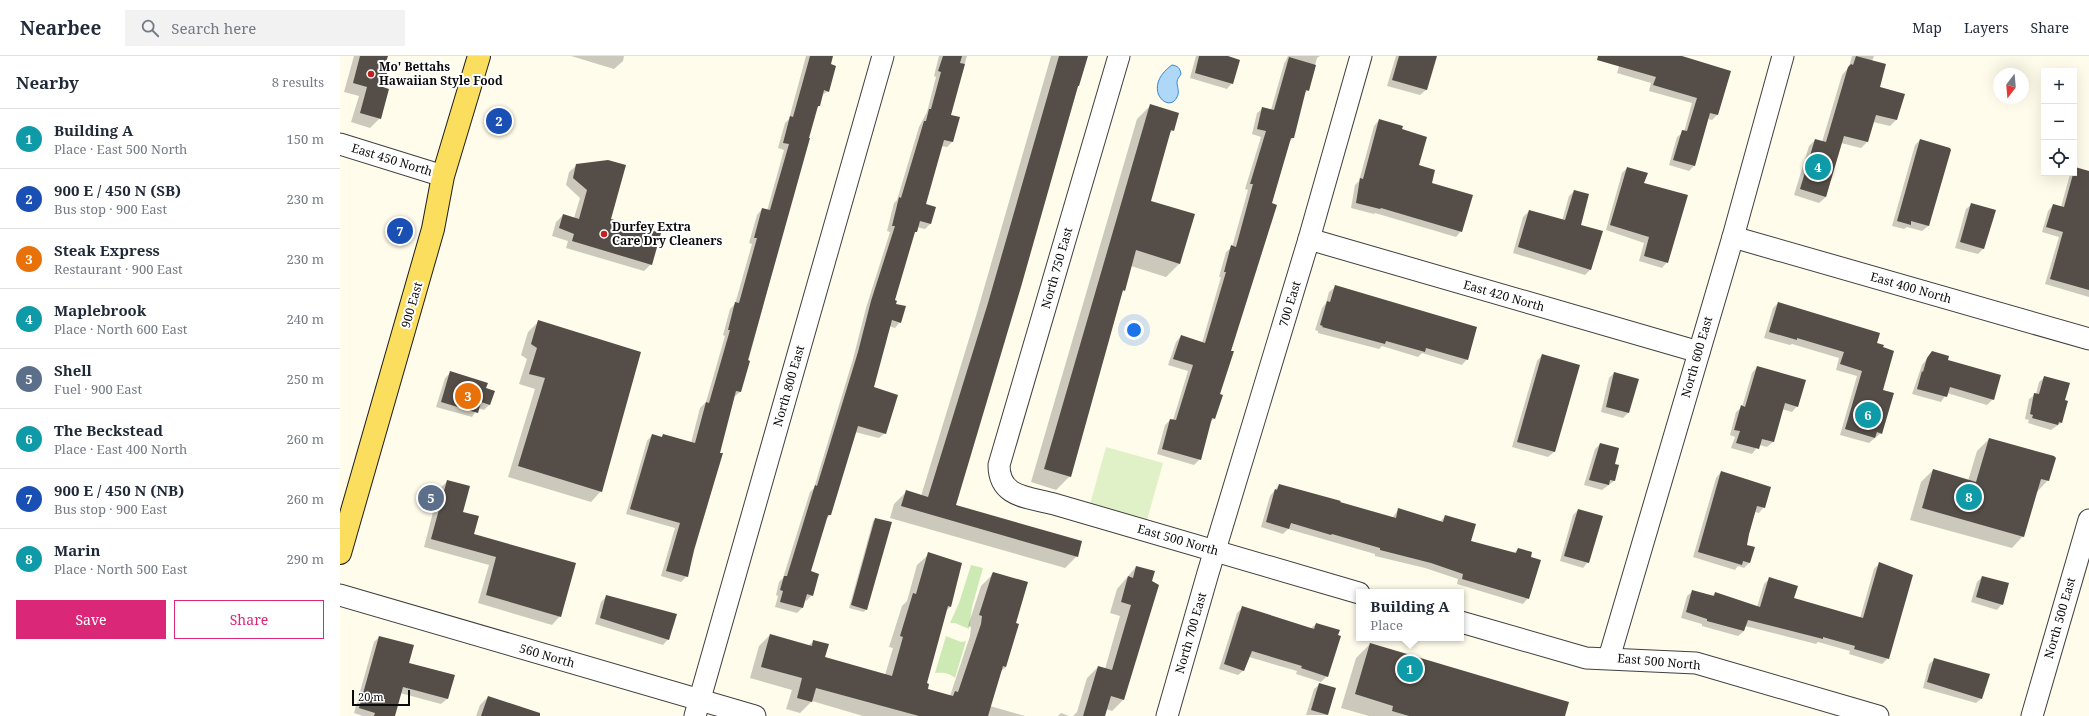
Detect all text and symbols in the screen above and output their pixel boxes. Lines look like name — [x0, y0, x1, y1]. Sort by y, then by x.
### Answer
search box — [125, 10, 405, 46]
text: Nearbee — [20, 15, 101, 41]
icon: search — [139, 17, 161, 39]
text: Search here — [171, 18, 256, 38]
text: Map — [1912, 18, 1942, 37]
text: Layers — [1964, 18, 2009, 37]
text: Share — [2031, 18, 2069, 37]
place label: Mo' Bettahs Hawaiian Style Food — [379, 58, 503, 89]
north arrow — [1993, 68, 2029, 104]
map controls — [2041, 68, 2077, 176]
button: + — [2041, 68, 2077, 104]
marker: Mo' Bettahs Hawaiian Style Food — [366, 69, 376, 79]
text: Nearby — [16, 71, 79, 94]
text: 8 results — [272, 73, 324, 91]
button: − — [2041, 104, 2077, 140]
pin: 2 — [486, 106, 512, 136]
text: Building A — [54, 120, 133, 140]
text: 1 — [25, 130, 33, 148]
text: 150 m — [287, 130, 324, 148]
street label: East 450 North — [350, 139, 435, 180]
text: Place · East 500 North — [54, 140, 187, 158]
button: locate — [2041, 140, 2077, 176]
pin: 4 — [1805, 152, 1831, 182]
text: 900 E / 450 N (SB) — [54, 180, 181, 200]
text: 2 — [25, 190, 33, 208]
text: 230 m — [287, 190, 324, 208]
text: Bus stop · 900 East — [54, 200, 167, 218]
pin: 7 — [387, 216, 413, 246]
place label: Durfey Extra Care Dry Cleaners — [612, 218, 722, 249]
street label: North 750 East — [1037, 225, 1076, 310]
marker: Durfey Extra Care Dry Cleaners — [599, 229, 609, 239]
text: Steak Express — [54, 240, 160, 260]
text: 3 — [25, 250, 33, 268]
text: 230 m — [287, 250, 324, 268]
text: Restaurant · 900 East — [54, 260, 183, 278]
street label: East 400 North — [1869, 268, 1954, 307]
street label: East 420 North — [1462, 276, 1547, 315]
street label: 700 East — [1275, 279, 1305, 329]
street label: 900 East — [397, 280, 426, 330]
text: Maplebrook — [54, 300, 146, 320]
text: 4 — [25, 310, 33, 328]
text: 240 m — [287, 310, 324, 328]
street label: North 600 East — [1677, 314, 1716, 399]
text: Place · North 600 East — [54, 320, 187, 338]
your location — [1124, 320, 1144, 340]
street label: North 800 East — [769, 343, 808, 428]
text: Shell — [54, 360, 92, 380]
text: 5 — [25, 370, 33, 388]
text: 250 m — [287, 370, 324, 388]
text: Fuel · 900 East — [54, 380, 142, 398]
pin: 3 — [455, 381, 481, 411]
pin: 6 — [1855, 400, 1881, 430]
text: The Beckstead — [54, 420, 163, 440]
text: 6 — [25, 430, 33, 448]
text: 260 m — [287, 430, 324, 448]
text: Place · East 400 North — [54, 440, 187, 458]
text: 900 E / 450 N (NB) — [54, 480, 184, 500]
pin: 8 — [1956, 482, 1982, 512]
pin: 5 — [418, 483, 444, 513]
text: 7 — [25, 490, 33, 508]
text: 260 m — [287, 490, 324, 508]
text: Bus stop · 900 East — [54, 500, 167, 518]
street label: East 500 North — [1136, 520, 1221, 559]
text: Marin — [54, 540, 100, 560]
text: 8 — [25, 550, 33, 568]
text: 290 m — [287, 550, 324, 568]
text: Place · North 500 East — [54, 560, 187, 578]
street label: North 500 East — [2040, 575, 2079, 660]
popup — [1356, 589, 1464, 641]
street label: North 700 East — [1171, 590, 1210, 675]
text: Building A — [1370, 596, 1450, 616]
button: Save — [16, 600, 166, 639]
button: Share — [174, 600, 324, 639]
text: Place — [1370, 616, 1403, 634]
street label: 560 North — [517, 640, 577, 672]
street label: East 500 North — [1617, 649, 1702, 674]
pin: 1 — [1397, 654, 1423, 684]
scale bar — [352, 688, 410, 707]
text: 20 m — [358, 689, 384, 704]

